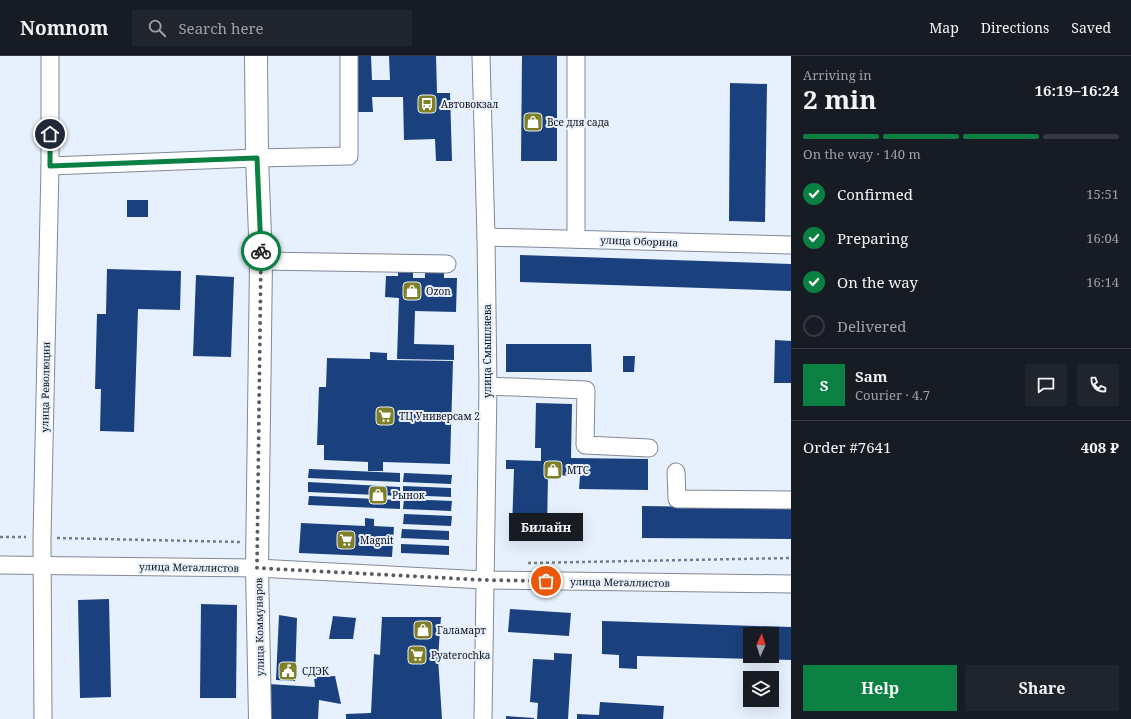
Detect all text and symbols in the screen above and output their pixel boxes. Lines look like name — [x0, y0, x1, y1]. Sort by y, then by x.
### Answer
search box — [132, 10, 412, 46]
text: Nomnom — [20, 15, 108, 41]
icon: search — [146, 17, 168, 39]
text: Search here — [178, 18, 264, 38]
text: Map — [929, 18, 959, 37]
text: Directions — [981, 18, 1049, 37]
text: Saved — [1071, 18, 1111, 37]
text: Arriving in — [803, 66, 872, 84]
text: 16:19–16:24 — [1035, 80, 1119, 100]
text: 2 min — [803, 81, 877, 117]
bus stop icon: Автовокзал — [416, 93, 438, 115]
place label: Автовокзал — [441, 97, 498, 111]
shop icon: Все для сада — [522, 111, 544, 133]
place label: Все для сада — [547, 115, 610, 129]
pin — [33, 117, 67, 151]
icon: home — [39, 123, 61, 145]
text: On the way · 140 m — [803, 145, 921, 163]
icon: check — [803, 183, 825, 205]
text: Confirmed — [837, 184, 913, 204]
text: 15:51 — [1086, 185, 1119, 203]
icon: check — [803, 227, 825, 249]
text: Preparing — [837, 228, 908, 248]
text: 16:04 — [1086, 229, 1119, 247]
courier — [241, 231, 281, 271]
street label: улица Оборина — [600, 233, 679, 249]
icon: bike — [250, 240, 272, 262]
icon: check — [803, 271, 825, 293]
text: On the way — [837, 272, 918, 292]
text: 16:14 — [1086, 273, 1119, 291]
shop icon: Ozon — [401, 280, 423, 302]
place label: Ozon — [426, 284, 451, 298]
street label: улица Смышляева — [480, 304, 494, 398]
text: Delivered — [837, 316, 906, 336]
street label: улица Революции — [37, 341, 53, 432]
button: chat — [1025, 364, 1067, 406]
button: phone — [1077, 364, 1119, 406]
text: Sam — [855, 366, 887, 386]
text: S — [820, 375, 828, 395]
text: Courier · 4.7 — [855, 386, 930, 404]
supermarket icon: ТЦ Универсам 2 — [374, 405, 396, 427]
place label: ТЦ Универсам 2 — [399, 409, 480, 423]
text: Order #7641 — [803, 437, 891, 457]
text: 408 ₽ — [1081, 437, 1119, 457]
shop icon: МТС — [542, 459, 564, 481]
place label: МТС — [567, 463, 589, 477]
shop icon: Рынок — [367, 484, 389, 506]
place label: Рынок — [392, 488, 425, 502]
callout: Билайн — [509, 513, 583, 541]
text: Билайн — [521, 518, 571, 536]
supermarket icon: Magnit — [335, 529, 357, 551]
place label: Magnit — [360, 533, 394, 547]
street label: улица Металлистов — [139, 559, 240, 575]
pin — [529, 564, 563, 598]
icon: bag — [535, 570, 557, 592]
street label: улица Металлистов — [570, 574, 671, 590]
street label: улица Коммунаров — [251, 577, 267, 676]
shop icon: Галамарт — [412, 619, 434, 641]
place label: Галамарт — [437, 623, 486, 637]
north arrow — [743, 627, 779, 663]
map controls — [743, 627, 779, 707]
supermarket icon: Pyaterochka — [406, 644, 428, 666]
place label: Pyaterochka — [431, 648, 491, 662]
public building icon: СДЭК — [277, 660, 299, 682]
place label: СДЭК — [302, 664, 330, 678]
button: Help — [803, 665, 957, 711]
button: Share — [965, 665, 1119, 711]
button: layers — [743, 671, 779, 707]

